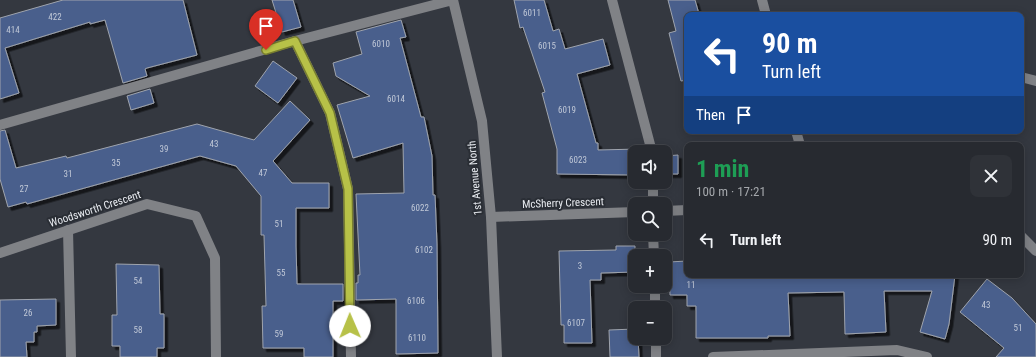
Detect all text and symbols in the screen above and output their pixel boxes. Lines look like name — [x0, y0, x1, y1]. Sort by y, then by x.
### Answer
house number: 6011 — [523, 8, 541, 18]
pin — [249, 9, 283, 50]
house number: 422 — [48, 12, 62, 22]
icon: arrive — [255, 15, 277, 37]
house number: 414 — [6, 25, 20, 35]
text: 90 m — [762, 27, 818, 60]
icon: left — [696, 28, 748, 80]
house number: 6010 — [372, 39, 390, 49]
house number: 6015 — [538, 41, 556, 51]
text: Turn left — [762, 61, 821, 82]
house number: 6014 — [387, 94, 405, 104]
icon: arrive — [733, 104, 755, 126]
house number: 6019 — [558, 105, 576, 115]
text: Then — [696, 106, 725, 124]
house number: 43 — [210, 139, 218, 149]
street label: 1st Avenue North — [465, 140, 485, 216]
house number: 39 — [160, 144, 168, 154]
map controls — [628, 145, 672, 345]
button: sound — [628, 145, 672, 189]
house number: 6023 — [569, 155, 587, 165]
text: 1 min — [696, 155, 749, 183]
button: close — [970, 155, 1012, 197]
house number: 35 — [112, 158, 121, 168]
house number: 47 — [259, 168, 268, 178]
house number: 31 — [64, 169, 72, 179]
house number: 27 — [20, 184, 29, 194]
text: 100 m · 17:21 — [696, 184, 766, 199]
street label: Woodsworth Crescent — [48, 188, 142, 230]
street label: McSherry Crescent — [522, 195, 604, 211]
button: search — [628, 197, 672, 241]
house number: 6022 — [411, 203, 429, 213]
house number: 51 — [275, 219, 283, 229]
icon: left — [696, 229, 718, 251]
text: Turn left — [730, 231, 781, 249]
text: 90 m — [982, 231, 1012, 249]
house number: 6102 — [415, 245, 433, 255]
button: + — [628, 249, 672, 293]
house number: 3 — [578, 261, 582, 271]
house number: 55 — [277, 268, 286, 278]
house number: 54 — [134, 276, 143, 286]
house number: 11 — [687, 280, 695, 290]
house number: 6106 — [407, 296, 425, 306]
house number: 43 — [982, 300, 990, 310]
button: − — [628, 301, 672, 345]
position arrow — [329, 305, 371, 347]
house number: 26 — [24, 308, 32, 318]
house number: 6107 — [567, 318, 585, 328]
house number: 51 — [1014, 323, 1022, 333]
house number: 58 — [134, 325, 142, 335]
house number: 59 — [275, 329, 283, 339]
house number: 6110 — [408, 333, 426, 343]

